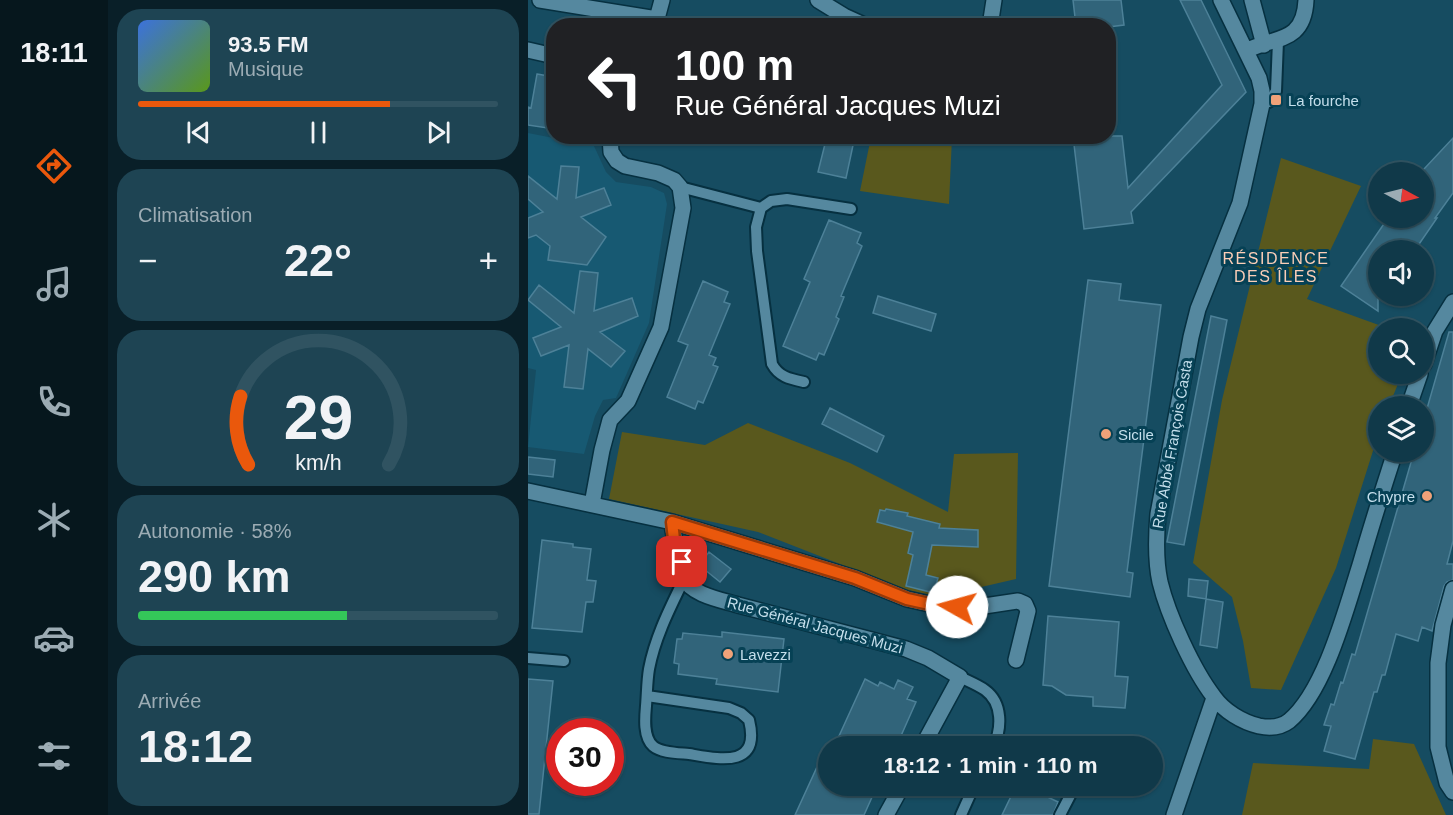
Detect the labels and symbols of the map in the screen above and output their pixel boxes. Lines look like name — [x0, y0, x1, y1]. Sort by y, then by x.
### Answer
place label: La fourche — [1288, 92, 1359, 109]
marker: La fourche — [1269, 93, 1283, 107]
north arrow — [1368, 162, 1434, 228]
district label: RÉSIDENCE DES ÎLES — [1223, 249, 1329, 285]
street label: Rue Abbé François Casta — [1149, 358, 1195, 530]
place label: Sicile — [1118, 426, 1154, 443]
marker: Sicile — [1099, 427, 1113, 441]
place label: Chypre — [1367, 488, 1415, 505]
marker: Chypre — [1420, 489, 1434, 503]
pin — [656, 536, 707, 587]
position arrow — [925, 575, 989, 639]
street label: Rue Général Jacques Muzi — [725, 593, 905, 657]
place label: Lavezzi — [740, 646, 791, 663]
marker: Lavezzi — [721, 647, 735, 661]
speed limit sign: 30 — [546, 718, 624, 796]

